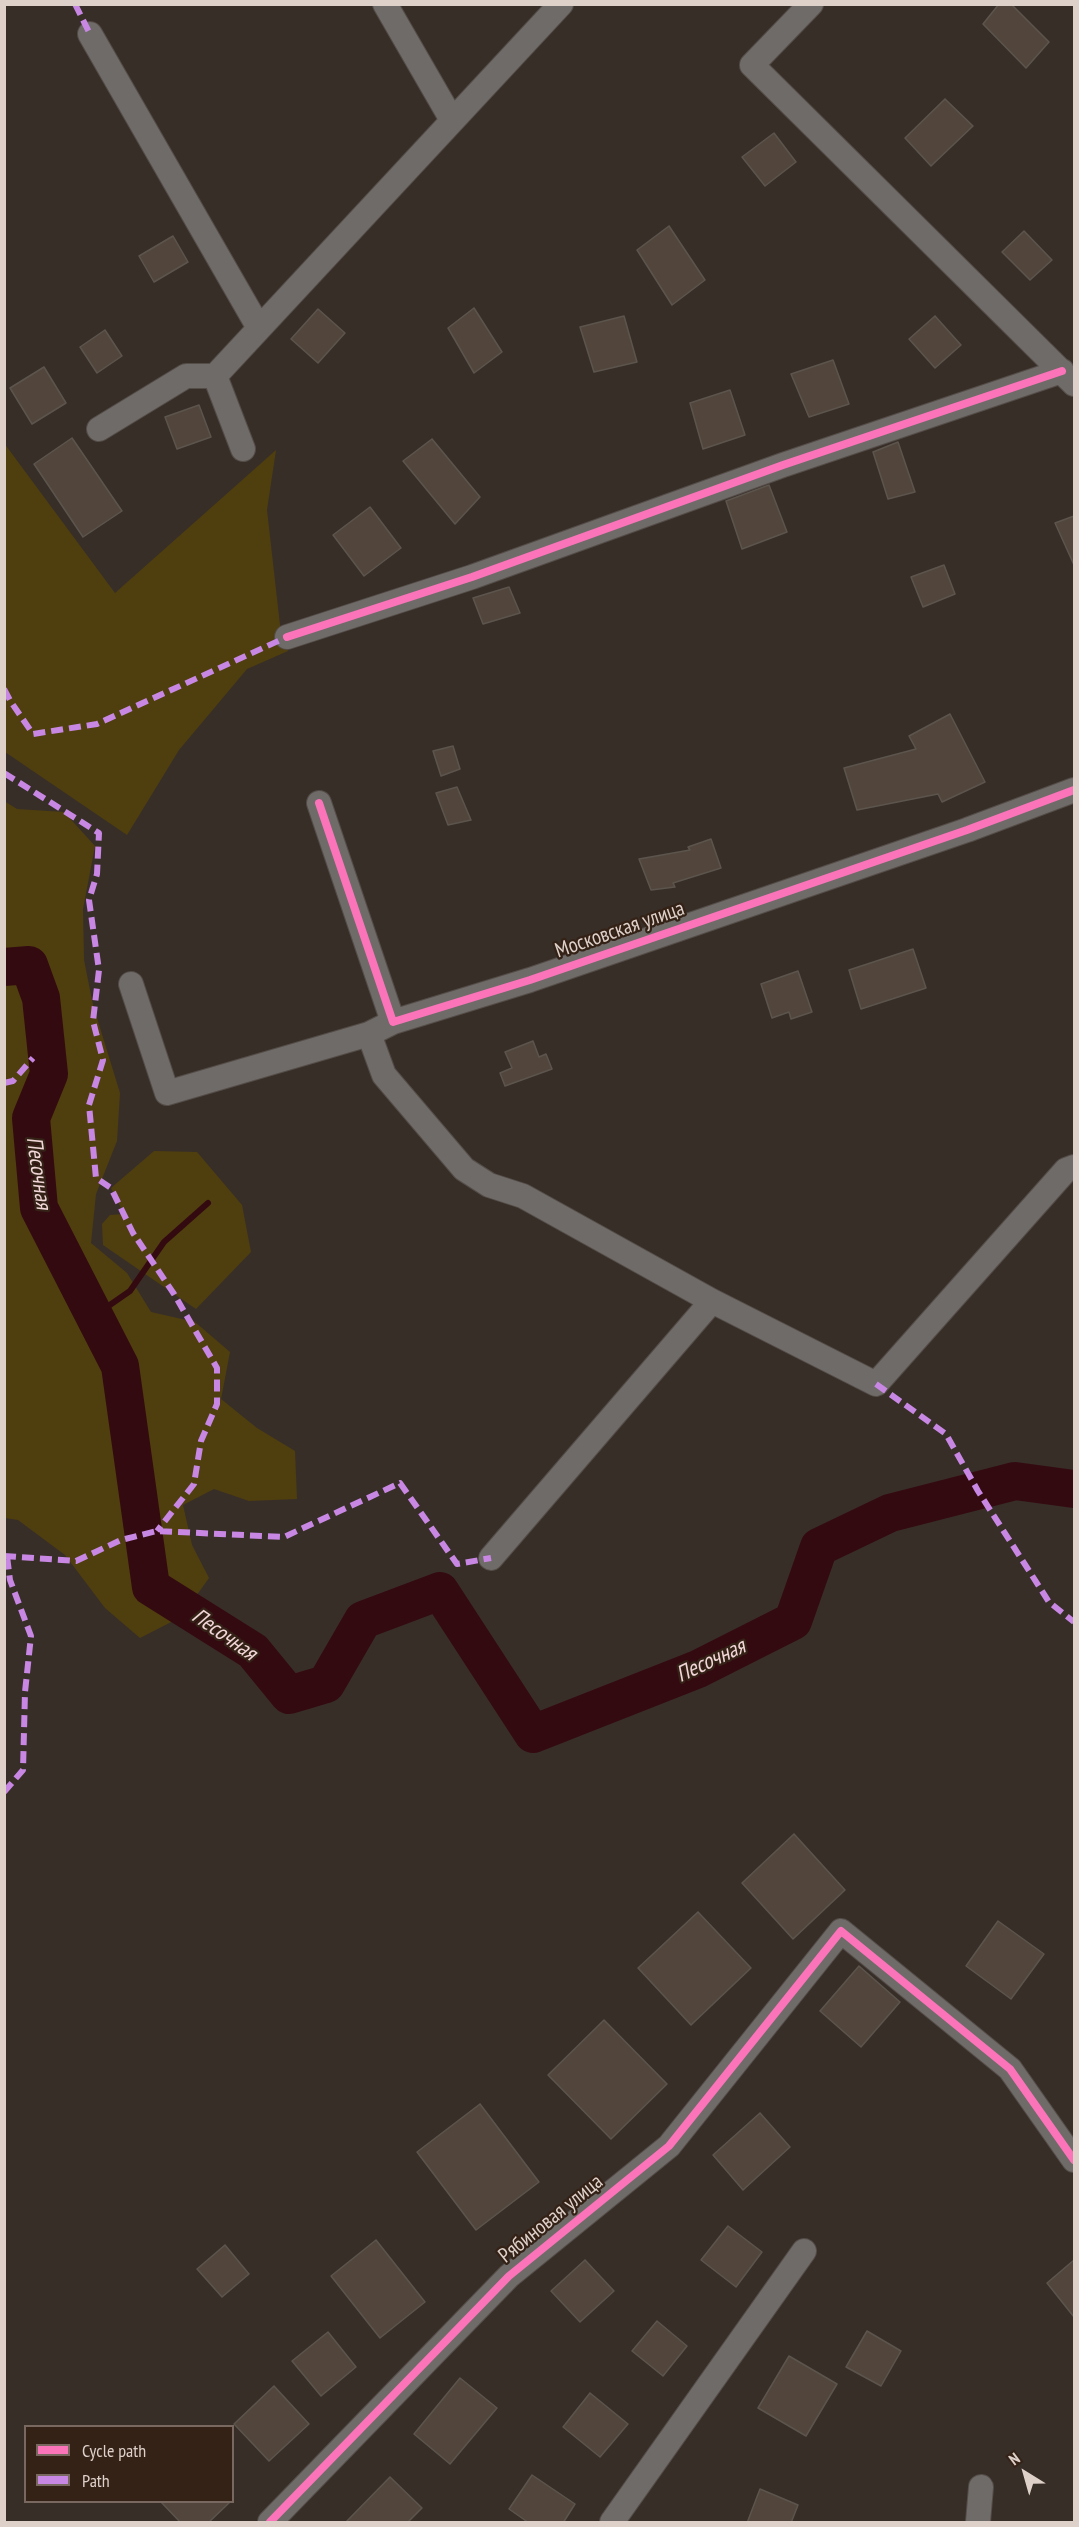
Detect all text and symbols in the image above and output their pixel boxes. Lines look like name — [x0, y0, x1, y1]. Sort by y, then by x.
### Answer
street label: Московская улица — [552, 896, 688, 964]
water label: Песочная — [20, 1135, 56, 1211]
water label: Песочная — [187, 1603, 261, 1667]
water label: Песочная — [672, 1634, 750, 1688]
street label: Рябиновая улица — [494, 2169, 608, 2269]
legend — [24, 2425, 234, 2503]
text: Cycle path — [82, 2439, 146, 2462]
north arrow — [995, 2443, 1055, 2503]
text: N — [1005, 2448, 1024, 2469]
text: Path — [82, 2469, 110, 2492]

